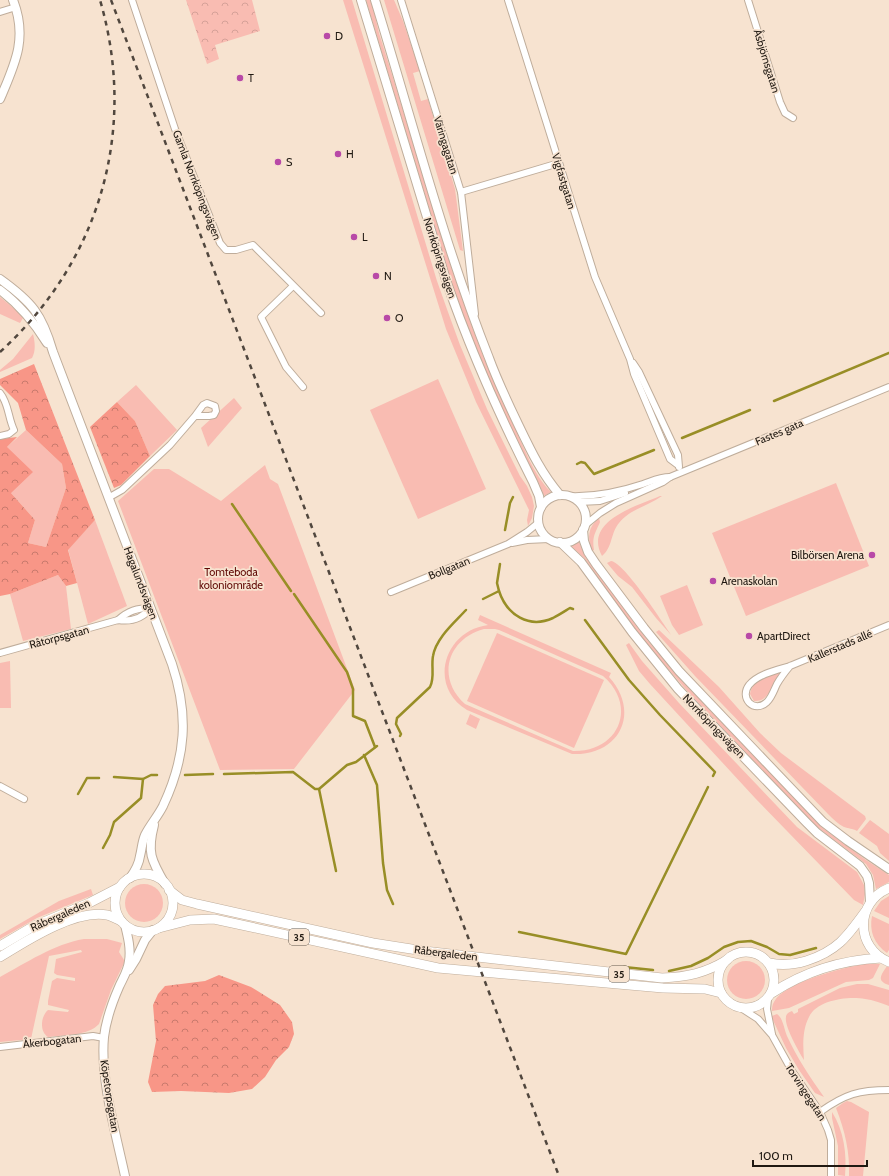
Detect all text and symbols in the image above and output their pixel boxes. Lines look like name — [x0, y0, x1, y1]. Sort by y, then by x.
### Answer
street label: Åsbjörnsgatan — [751, 27, 784, 95]
place label: D — [335, 29, 343, 43]
marker: D — [322, 31, 332, 41]
place label: T — [248, 71, 254, 85]
marker: T — [235, 73, 245, 83]
street label: Väringagatan — [431, 114, 461, 176]
street label: Gamla Norrköpingsvägen — [170, 128, 224, 242]
place label: H — [346, 147, 354, 161]
marker: H — [333, 149, 343, 159]
street label: Vigfastgatan — [549, 151, 579, 211]
place label: S — [286, 155, 293, 169]
marker: S — [273, 157, 283, 167]
street label: Norrköpingsvägen — [420, 216, 460, 300]
place label: L — [362, 230, 368, 244]
marker: L — [349, 232, 359, 242]
place label: N — [384, 269, 392, 283]
marker: N — [371, 271, 381, 281]
place label: O — [395, 311, 404, 325]
marker: O — [382, 313, 392, 323]
street label: Fastes gata — [753, 415, 806, 448]
street label: Hagalundsvägen — [121, 545, 161, 621]
place label: Bilbörsen Arena — [791, 548, 865, 562]
marker: Bilbörsen Arena — [867, 550, 877, 560]
street label: Bollgatan — [426, 553, 472, 583]
park label: Tomteboda koloniområde — [199, 565, 263, 592]
place label: Arenaskolan — [721, 574, 778, 588]
marker: Arenaskolan — [708, 576, 718, 586]
street label: Råtorpsgatan — [28, 622, 90, 652]
street label: Kallerstads allé — [806, 626, 875, 666]
place label: ApartDirect — [757, 629, 810, 643]
marker: ApartDirect — [744, 631, 754, 641]
street label: Norrköpingsvägen — [680, 691, 748, 761]
street label: Råbergaleden — [28, 896, 92, 934]
road number: 35 — [289, 929, 309, 945]
street label: Råbergaleden — [413, 942, 479, 964]
road number: 35 — [609, 966, 629, 982]
street label: Åkerbogatan — [22, 1030, 82, 1051]
street label: Köpetorpsgatan — [97, 1059, 123, 1133]
street label: Torvingegatan — [782, 1061, 830, 1123]
scale bar — [753, 1142, 867, 1168]
text: 100 m — [759, 1148, 793, 1163]

